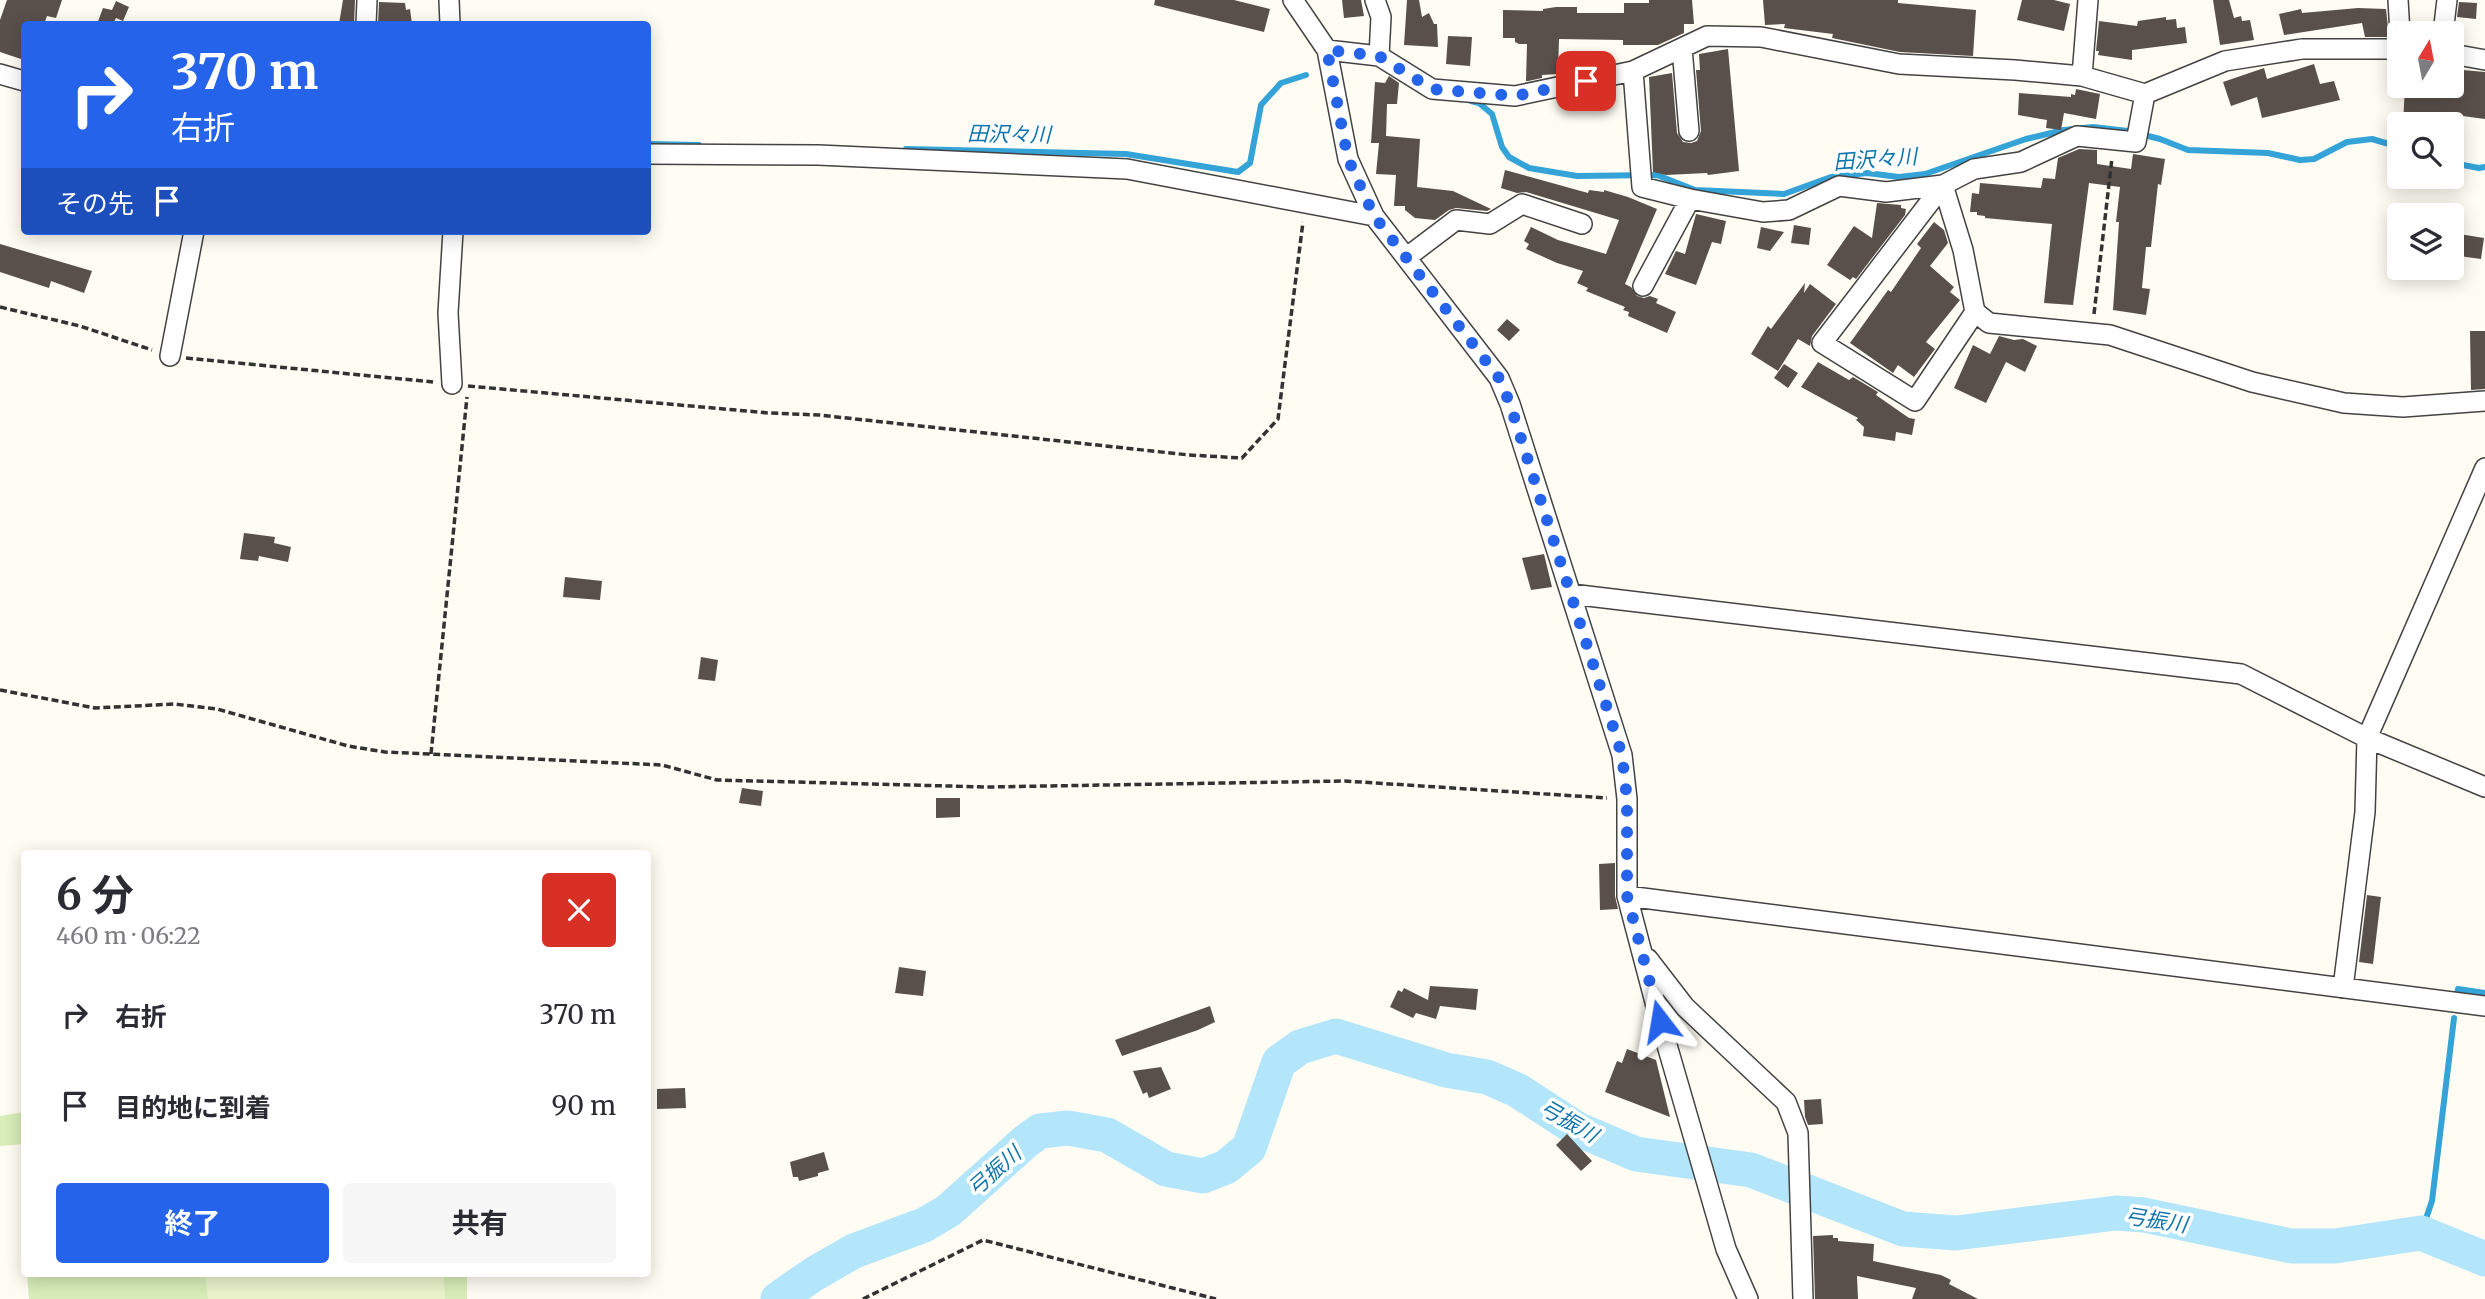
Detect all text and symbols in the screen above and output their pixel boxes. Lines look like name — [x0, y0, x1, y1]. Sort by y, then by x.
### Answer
north arrow — [2387, 21, 2464, 98]
map controls — [2387, 21, 2464, 280]
text: 370 m — [171, 41, 318, 102]
icon: right — [56, 49, 147, 140]
pin — [1556, 51, 1616, 111]
icon: arrive — [1567, 62, 1605, 100]
text: 右折 — [171, 108, 235, 148]
button: search — [2387, 112, 2464, 189]
water label: 田沢々川 — [967, 120, 1053, 148]
water label: 田沢々川 — [1832, 142, 1920, 175]
icon: arrive — [148, 182, 186, 220]
text: その先 — [56, 187, 134, 220]
button: layers — [2387, 203, 2464, 280]
text: 6 分 — [56, 869, 134, 921]
button: close — [542, 873, 616, 947]
text: 460 m · 06:22 — [56, 921, 201, 950]
position arrow — [1623, 984, 1697, 1058]
icon: right — [56, 996, 94, 1034]
text: 370 m — [539, 998, 616, 1031]
text: 右折 — [115, 1000, 167, 1033]
icon: arrive — [56, 1087, 94, 1125]
text: 90 m — [552, 1089, 616, 1122]
text: 目的地に到着 — [115, 1091, 271, 1124]
water label: 弓振川 — [1535, 1094, 1605, 1149]
water label: 弓振川 — [961, 1139, 1028, 1202]
button: 終了 — [56, 1183, 329, 1263]
button: 共有 — [343, 1183, 616, 1263]
water label: 弓振川 — [2123, 1202, 2191, 1239]

